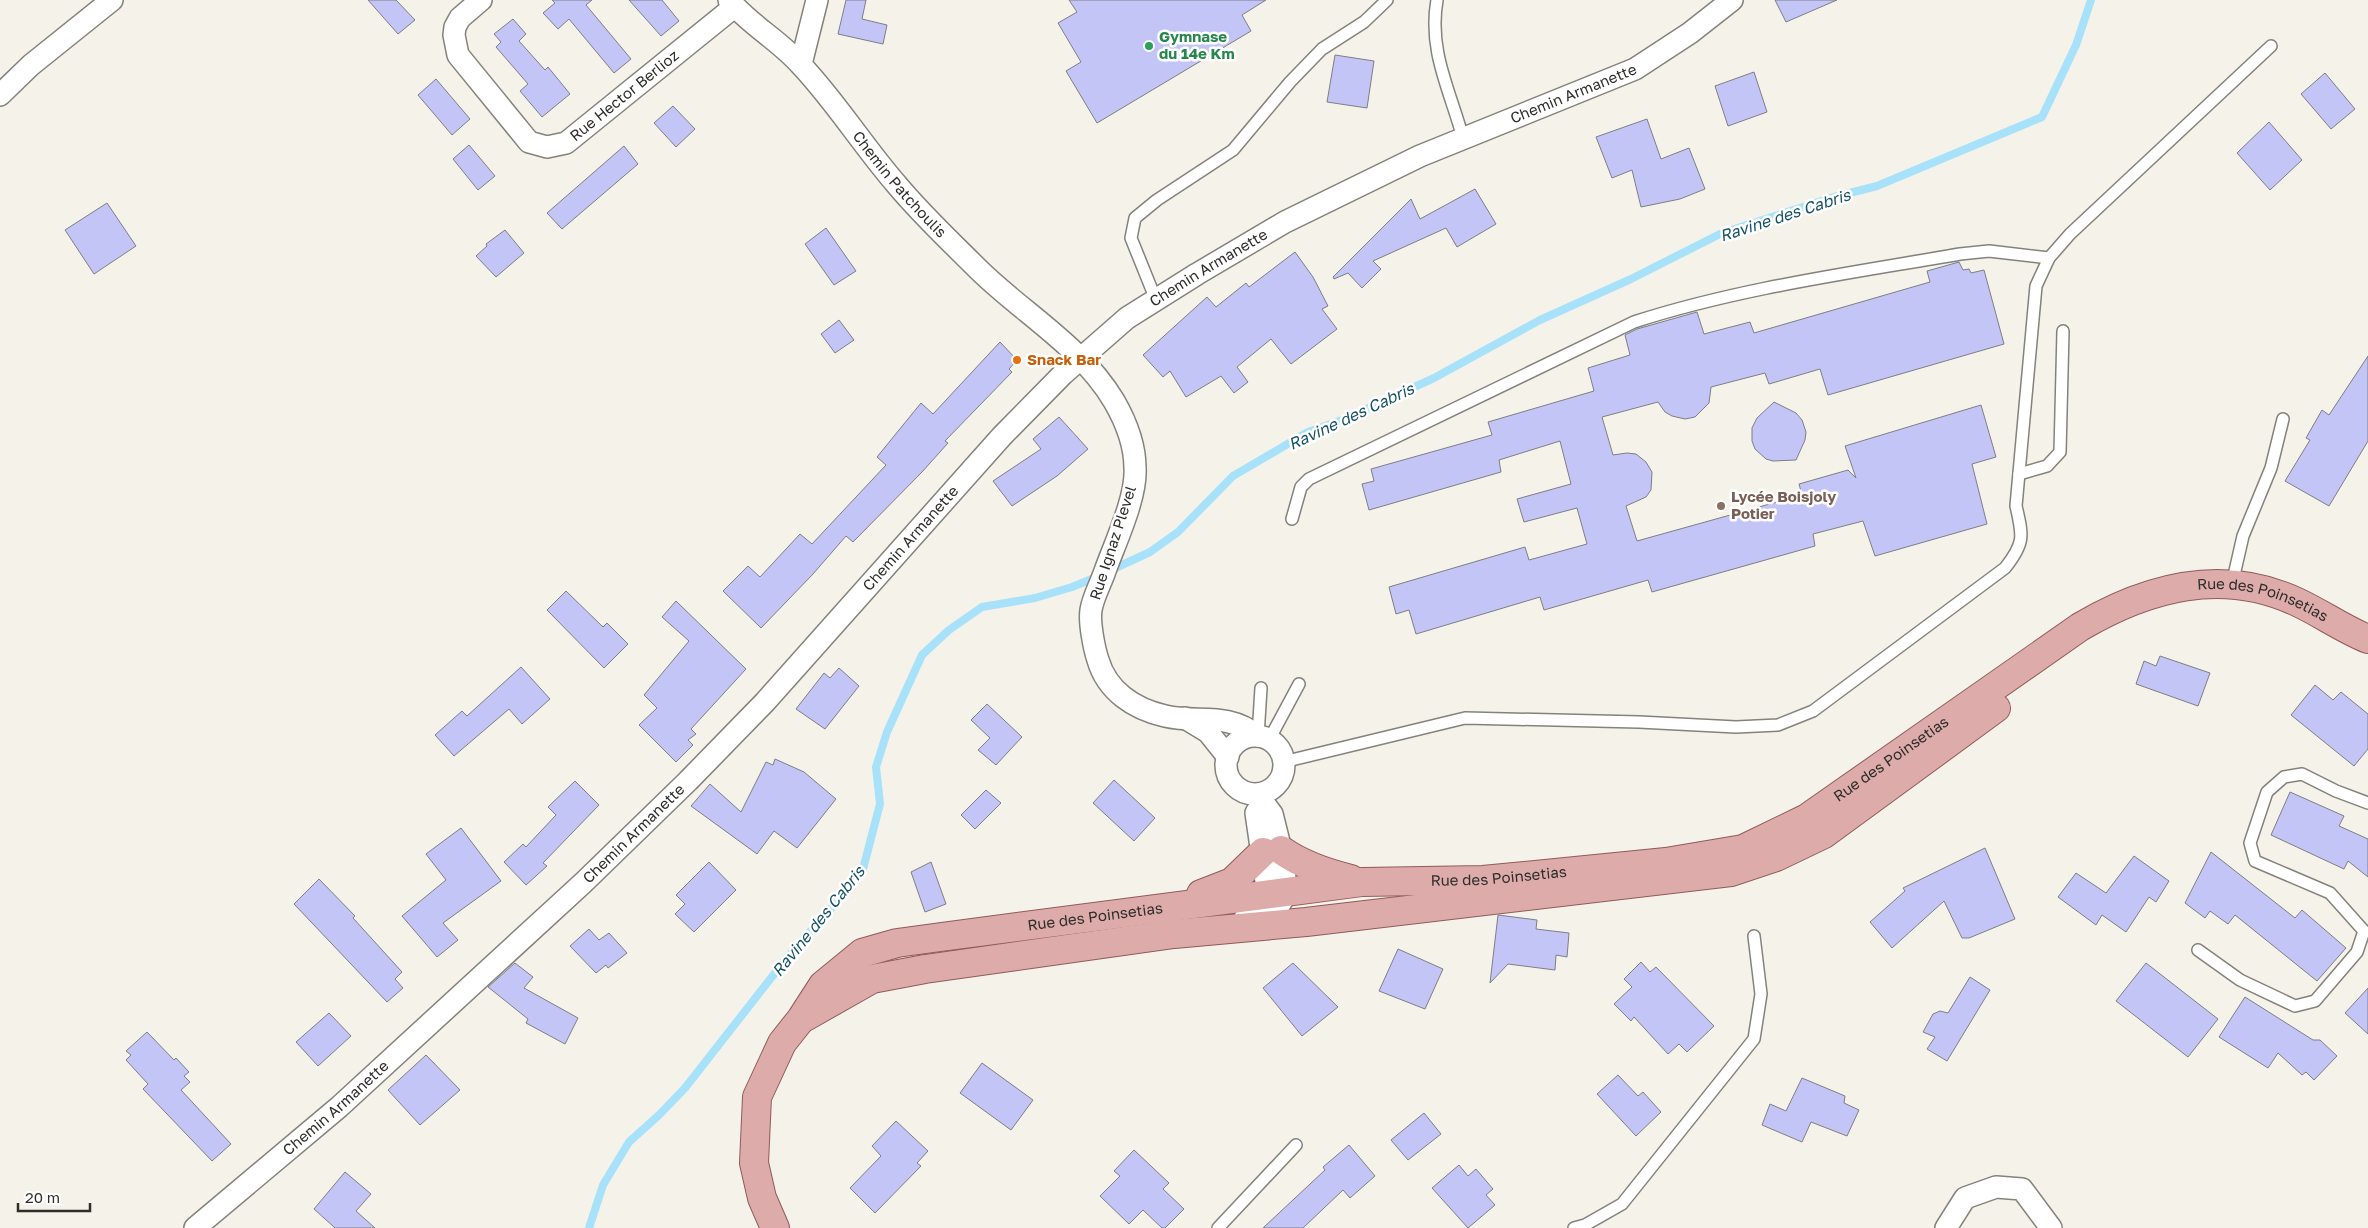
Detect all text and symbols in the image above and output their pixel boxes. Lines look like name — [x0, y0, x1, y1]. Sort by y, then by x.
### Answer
place label: Gymnase du 14e Km — [1159, 27, 1235, 62]
marker: Gymnase du 14e Km — [1143, 40, 1155, 52]
street label: Rue Hector Berlioz — [566, 45, 682, 144]
street label: Chemin Armanette — [1507, 59, 1639, 127]
street label: Chemin Patchoulis — [850, 127, 951, 241]
water label: Ravine des Cabris — [1717, 184, 1854, 246]
street label: Chemin Armanette — [1146, 224, 1270, 310]
place label: Snack Bar — [1027, 350, 1101, 368]
marker: Snack Bar — [1011, 354, 1023, 366]
water label: Ravine des Cabris — [1285, 378, 1418, 454]
street label: Chemin Armanette — [858, 481, 962, 594]
street label: Rue Ignaz Plevel — [1085, 483, 1139, 602]
place label: Lycée Boisjoly Potier — [1731, 487, 1836, 522]
marker: Lycée Boisjoly Potier — [1715, 500, 1727, 512]
street label: Rue des Poinsetias — [2196, 574, 2332, 625]
street label: Rue des Poinsetias — [1830, 712, 1952, 805]
street label: Chemin Armanette — [578, 779, 688, 886]
water label: Ravine des Cabris — [767, 861, 870, 980]
street label: Rue des Poinsetias — [1431, 862, 1567, 889]
street label: Rue des Poinsetias — [1026, 898, 1164, 934]
street label: Chemin Armanette — [279, 1056, 392, 1158]
scale bar — [18, 1180, 90, 1212]
text: 20 m — [25, 1188, 60, 1206]

